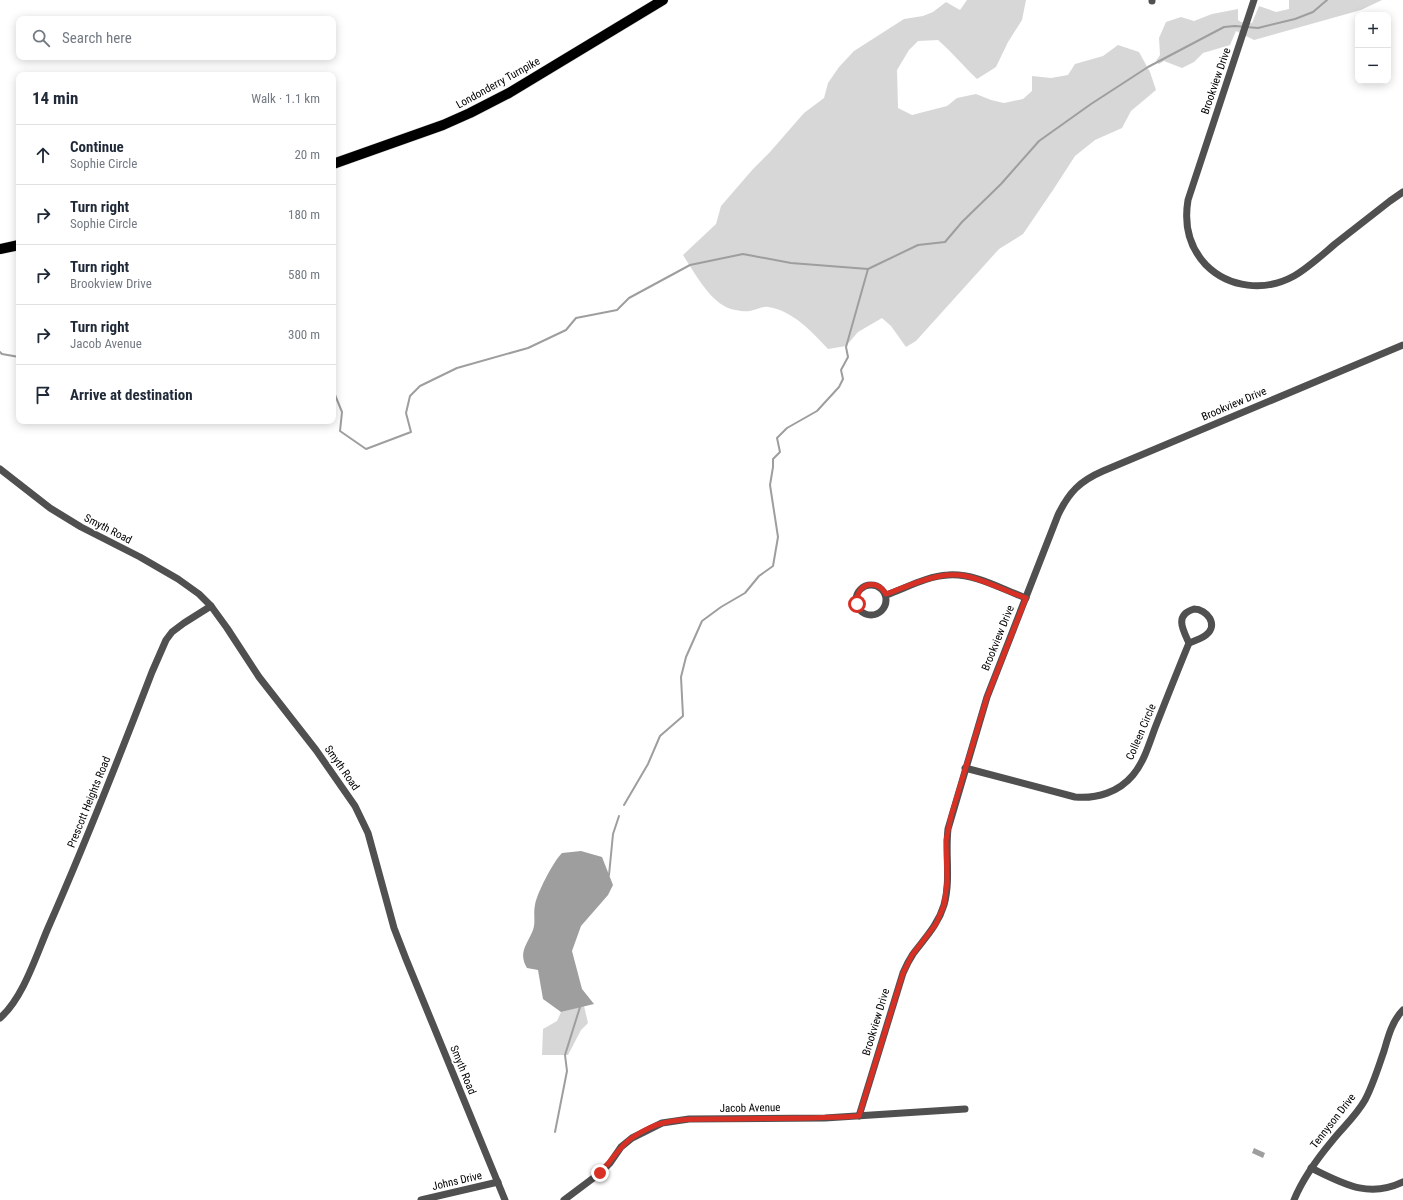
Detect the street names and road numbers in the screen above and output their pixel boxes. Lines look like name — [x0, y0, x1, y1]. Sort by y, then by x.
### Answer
street label: Brookview Drive — [1199, 46, 1233, 116]
street label: Londonderry Turnpike — [454, 55, 542, 111]
street label: Brookview Drive — [1200, 384, 1268, 424]
street label: Smyth Road — [82, 511, 134, 547]
street label: Brookview Drive — [979, 603, 1017, 673]
street label: Colleen Circle — [1123, 702, 1159, 762]
street label: Smyth Road — [322, 743, 362, 793]
street label: Prescott Heights Road — [65, 754, 113, 850]
street label: Brookview Drive — [860, 987, 892, 1057]
street label: Smyth Road — [447, 1044, 479, 1096]
street label: Tennyson Drive — [1308, 1091, 1358, 1151]
street label: Jacob Avenue — [719, 1101, 781, 1115]
street label: Johns Drive — [431, 1169, 483, 1193]

